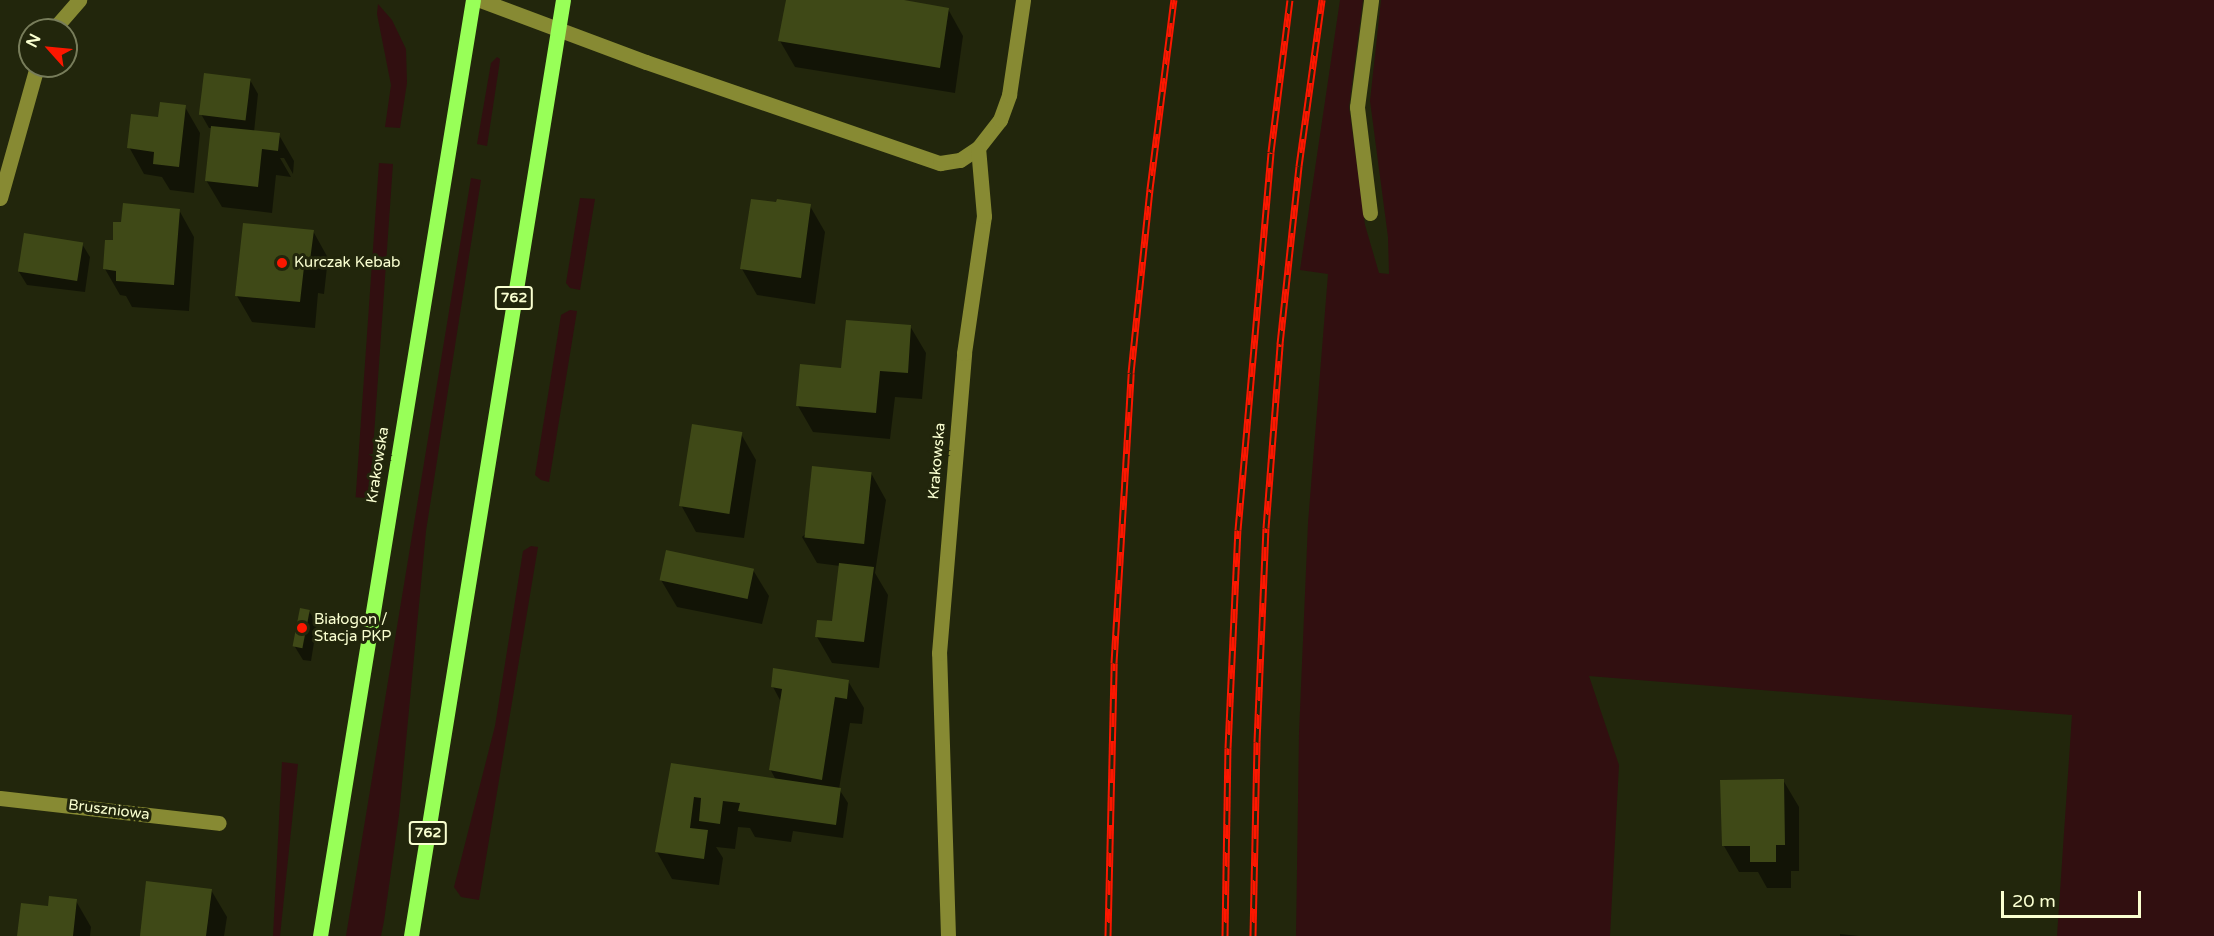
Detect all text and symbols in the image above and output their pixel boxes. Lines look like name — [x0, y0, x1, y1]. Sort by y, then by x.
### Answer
north arrow — [18, 18, 78, 78]
text: N — [22, 30, 46, 51]
place label: Kurczak Kebab — [294, 254, 401, 272]
marker: Kurczak Kebab — [275, 256, 289, 270]
road number: 762 — [494, 287, 534, 309]
street label: Krakowska — [925, 422, 949, 500]
street label: Krakowska — [363, 426, 393, 504]
place label: Białogon / Stacja PKP — [314, 610, 391, 645]
marker: Białogon / Stacja PKP — [295, 621, 309, 635]
street label: Bruszniowa — [67, 796, 151, 824]
road number: 762 — [408, 822, 448, 844]
scale bar — [2004, 879, 2144, 917]
text: 20 m — [2012, 890, 2056, 912]

